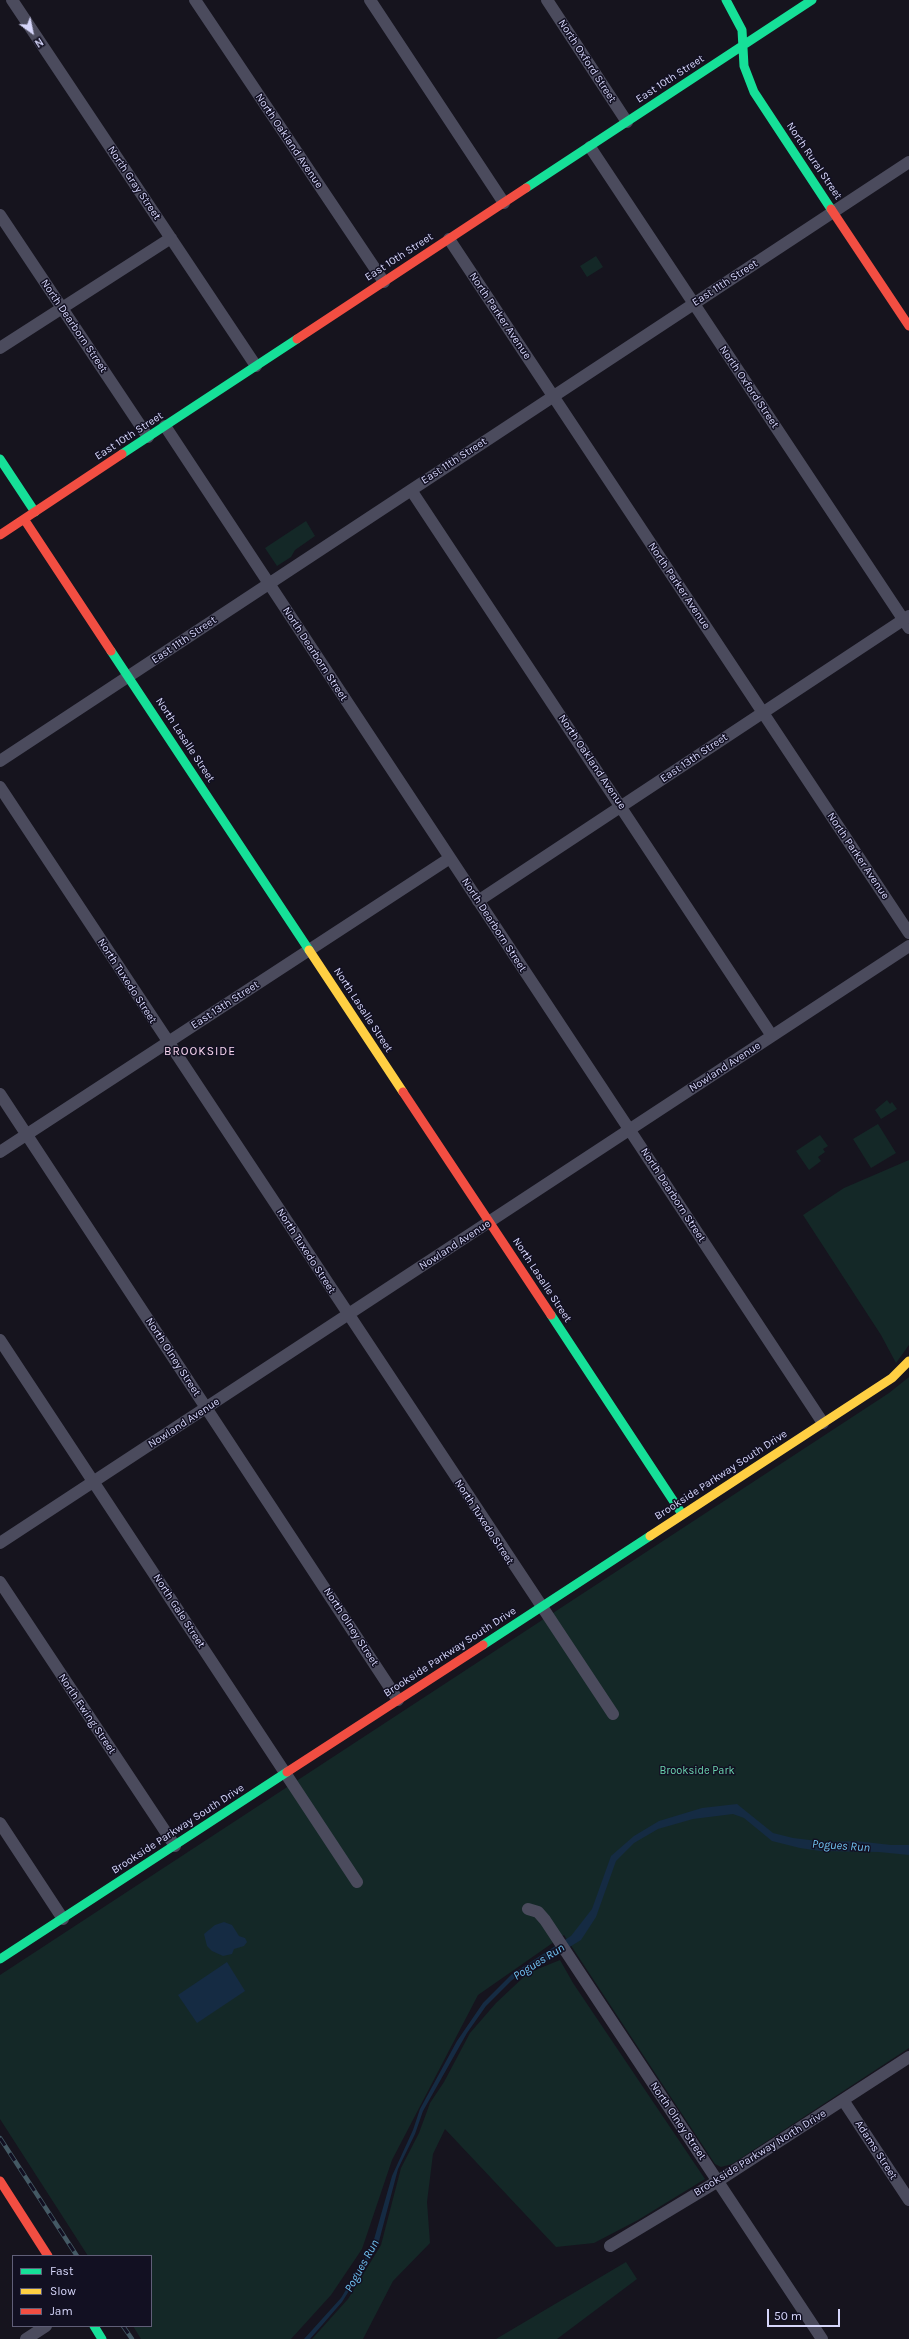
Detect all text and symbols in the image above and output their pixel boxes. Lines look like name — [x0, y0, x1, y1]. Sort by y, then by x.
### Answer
north arrow — [12, 12, 52, 52]
street label: North Oxford Street — [555, 17, 619, 105]
text: N — [32, 35, 46, 50]
street label: East 10th Street — [633, 52, 707, 106]
street label: North Oakland Avenue — [252, 91, 326, 191]
street label: North Rural Street — [783, 120, 845, 202]
street label: North Gray Street — [104, 144, 164, 222]
street label: East 10th Street — [362, 230, 436, 284]
street label: East 11th Street — [690, 257, 760, 309]
street label: North Parker Avenue — [466, 270, 534, 362]
street label: North Dearborn Street — [38, 277, 110, 375]
street label: North Oxford Street — [716, 343, 782, 431]
street label: East 10th Street — [92, 409, 166, 463]
street label: East 11th Street — [419, 435, 489, 487]
street label: North Parker Avenue — [645, 540, 713, 632]
street label: North Dearborn Street — [280, 604, 350, 704]
street label: East 11th Street — [149, 613, 219, 667]
street label: North Lasalle Street — [153, 695, 217, 785]
street label: North Oakland Avenue — [555, 712, 629, 812]
street label: East 13th Street — [658, 731, 730, 785]
street label: North Parker Avenue — [824, 810, 892, 902]
street label: North Dearborn Street — [459, 875, 529, 975]
street label: North Tuxedo Street — [95, 936, 159, 1026]
street label: North Lasalle Street — [331, 965, 395, 1055]
street label: East 13th Street — [188, 978, 262, 1032]
street label: Nowland Avenue — [687, 1039, 763, 1095]
district label: BROOKSIDE — [164, 1045, 236, 1059]
street label: North Dearborn Street — [638, 1145, 708, 1245]
street label: North Tuxedo Street — [274, 1206, 338, 1296]
street label: Nowland Avenue — [417, 1217, 493, 1273]
street label: North Lasalle Street — [510, 1235, 574, 1325]
street label: North Olney Street — [143, 1315, 203, 1399]
street label: Nowland Avenue — [146, 1395, 222, 1451]
street label: Brookside Parkway South Drive — [652, 1427, 790, 1523]
street label: North Tuxedo Street — [452, 1477, 516, 1567]
street label: North Gale Street — [150, 1572, 208, 1650]
street label: North Olney Street — [321, 1585, 381, 1669]
street label: Brookside Parkway South Drive — [381, 1604, 519, 1700]
street label: North Ewing Street — [55, 1671, 119, 1757]
park label: Brookside Park — [659, 1764, 735, 1778]
street label: Brookside Parkway South Drive — [109, 1781, 247, 1877]
water label: Pogues Run — [812, 1837, 870, 1855]
water label: Pogues Run — [511, 1941, 567, 1983]
street label: North Olney Street — [647, 2079, 709, 2163]
street label: Brookside Parkway North Drive — [691, 2107, 829, 2199]
street label: Adams Street — [852, 2118, 900, 2182]
water label: Pogues Run — [342, 2237, 382, 2295]
legend — [12, 2255, 152, 2327]
text: Fast — [50, 2264, 73, 2278]
text: Slow — [50, 2284, 76, 2298]
scale bar — [769, 2301, 842, 2327]
text: Jam — [50, 2304, 73, 2318]
text: 50 m — [774, 2309, 802, 2323]

